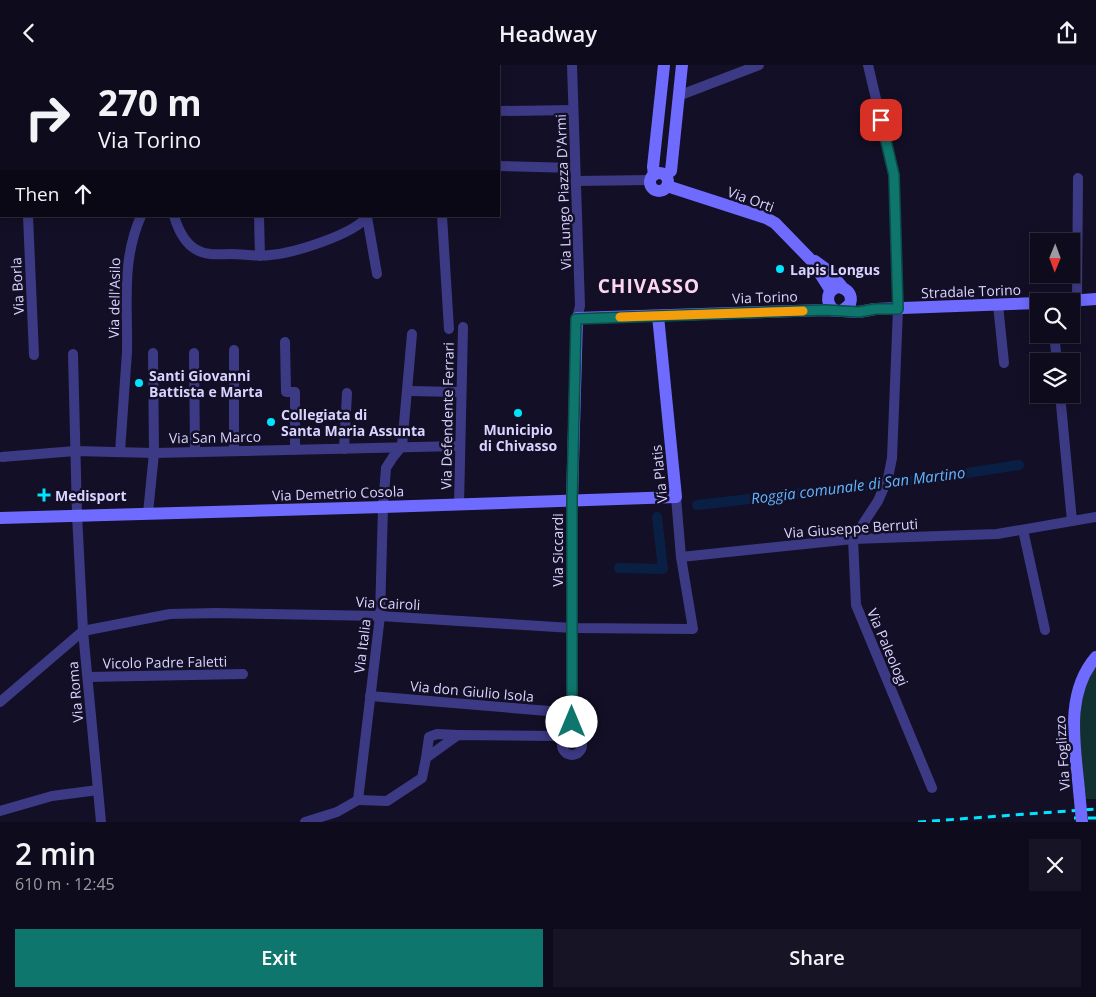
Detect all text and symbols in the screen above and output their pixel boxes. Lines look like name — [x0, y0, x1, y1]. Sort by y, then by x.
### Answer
text: Headway — [499, 18, 597, 48]
icon: back — [15, 19, 43, 47]
icon: share — [1053, 19, 1081, 47]
text: 270 m — [98, 79, 202, 126]
icon: right — [15, 85, 80, 150]
pin — [860, 99, 902, 141]
icon: arrive — [867, 106, 895, 134]
street label: Via Lungo Piazza D'Armi — [551, 114, 575, 270]
text: Via Torino — [98, 124, 201, 154]
icon: ahead — [69, 180, 97, 208]
text: Then — [15, 181, 59, 207]
street label: Via Orti — [725, 182, 777, 216]
north arrow — [1030, 233, 1080, 283]
map controls — [1030, 233, 1080, 403]
street label: Via Borla — [6, 257, 28, 315]
street label: Via dell'Asilo — [104, 257, 124, 339]
place label: Lapis Longus — [790, 260, 880, 279]
marker: Lapis Longus — [774, 263, 786, 275]
district label: CHIVASSO — [598, 273, 700, 299]
street label: Stradale Torino — [921, 280, 1021, 302]
street label: Via Torino — [732, 286, 798, 308]
button: search — [1030, 293, 1080, 343]
street label: Via Defendente Ferrari — [436, 342, 458, 490]
button: layers — [1030, 353, 1080, 403]
place label: Santi Giovanni Battista e Marta — [149, 366, 263, 401]
marker: Santi Giovanni Battista e Marta — [133, 377, 145, 389]
place label: Collegiata di Santa Maria Assunta — [281, 405, 425, 440]
marker: Municipio di Chivasso — [512, 407, 524, 419]
marker: Collegiata di Santa Maria Assunta — [265, 416, 277, 428]
place label: Municipio di Chivasso — [479, 420, 557, 455]
street label: Via San Marco — [169, 427, 261, 447]
street label: Via Platis — [646, 444, 671, 504]
water label: Roggia comunale di San Martino — [750, 462, 966, 508]
street label: Via Demetrio Cosola — [272, 481, 404, 505]
place label: Medisport — [55, 486, 127, 505]
marker: Medisport — [37, 488, 51, 502]
street label: Via Siccardi — [548, 513, 567, 587]
street label: Via Giuseppe Berruti — [783, 514, 919, 542]
street label: Via Cairoli — [355, 592, 421, 614]
street label: Via Paleologi — [863, 605, 913, 689]
street label: Via Italia — [349, 618, 375, 674]
street label: Vicolo Padre Faletti — [103, 651, 227, 673]
street label: Via Roma — [63, 661, 87, 723]
street label: Via don Giulio Isola — [409, 676, 535, 706]
position arrow — [545, 695, 597, 747]
street label: Via Foglizzo — [1050, 715, 1074, 791]
text: 2 min — [15, 833, 96, 874]
button: close — [1029, 839, 1081, 891]
text: 610 m · 12:45 — [15, 873, 115, 895]
button: Exit — [15, 929, 543, 987]
button: Share — [553, 929, 1081, 987]

